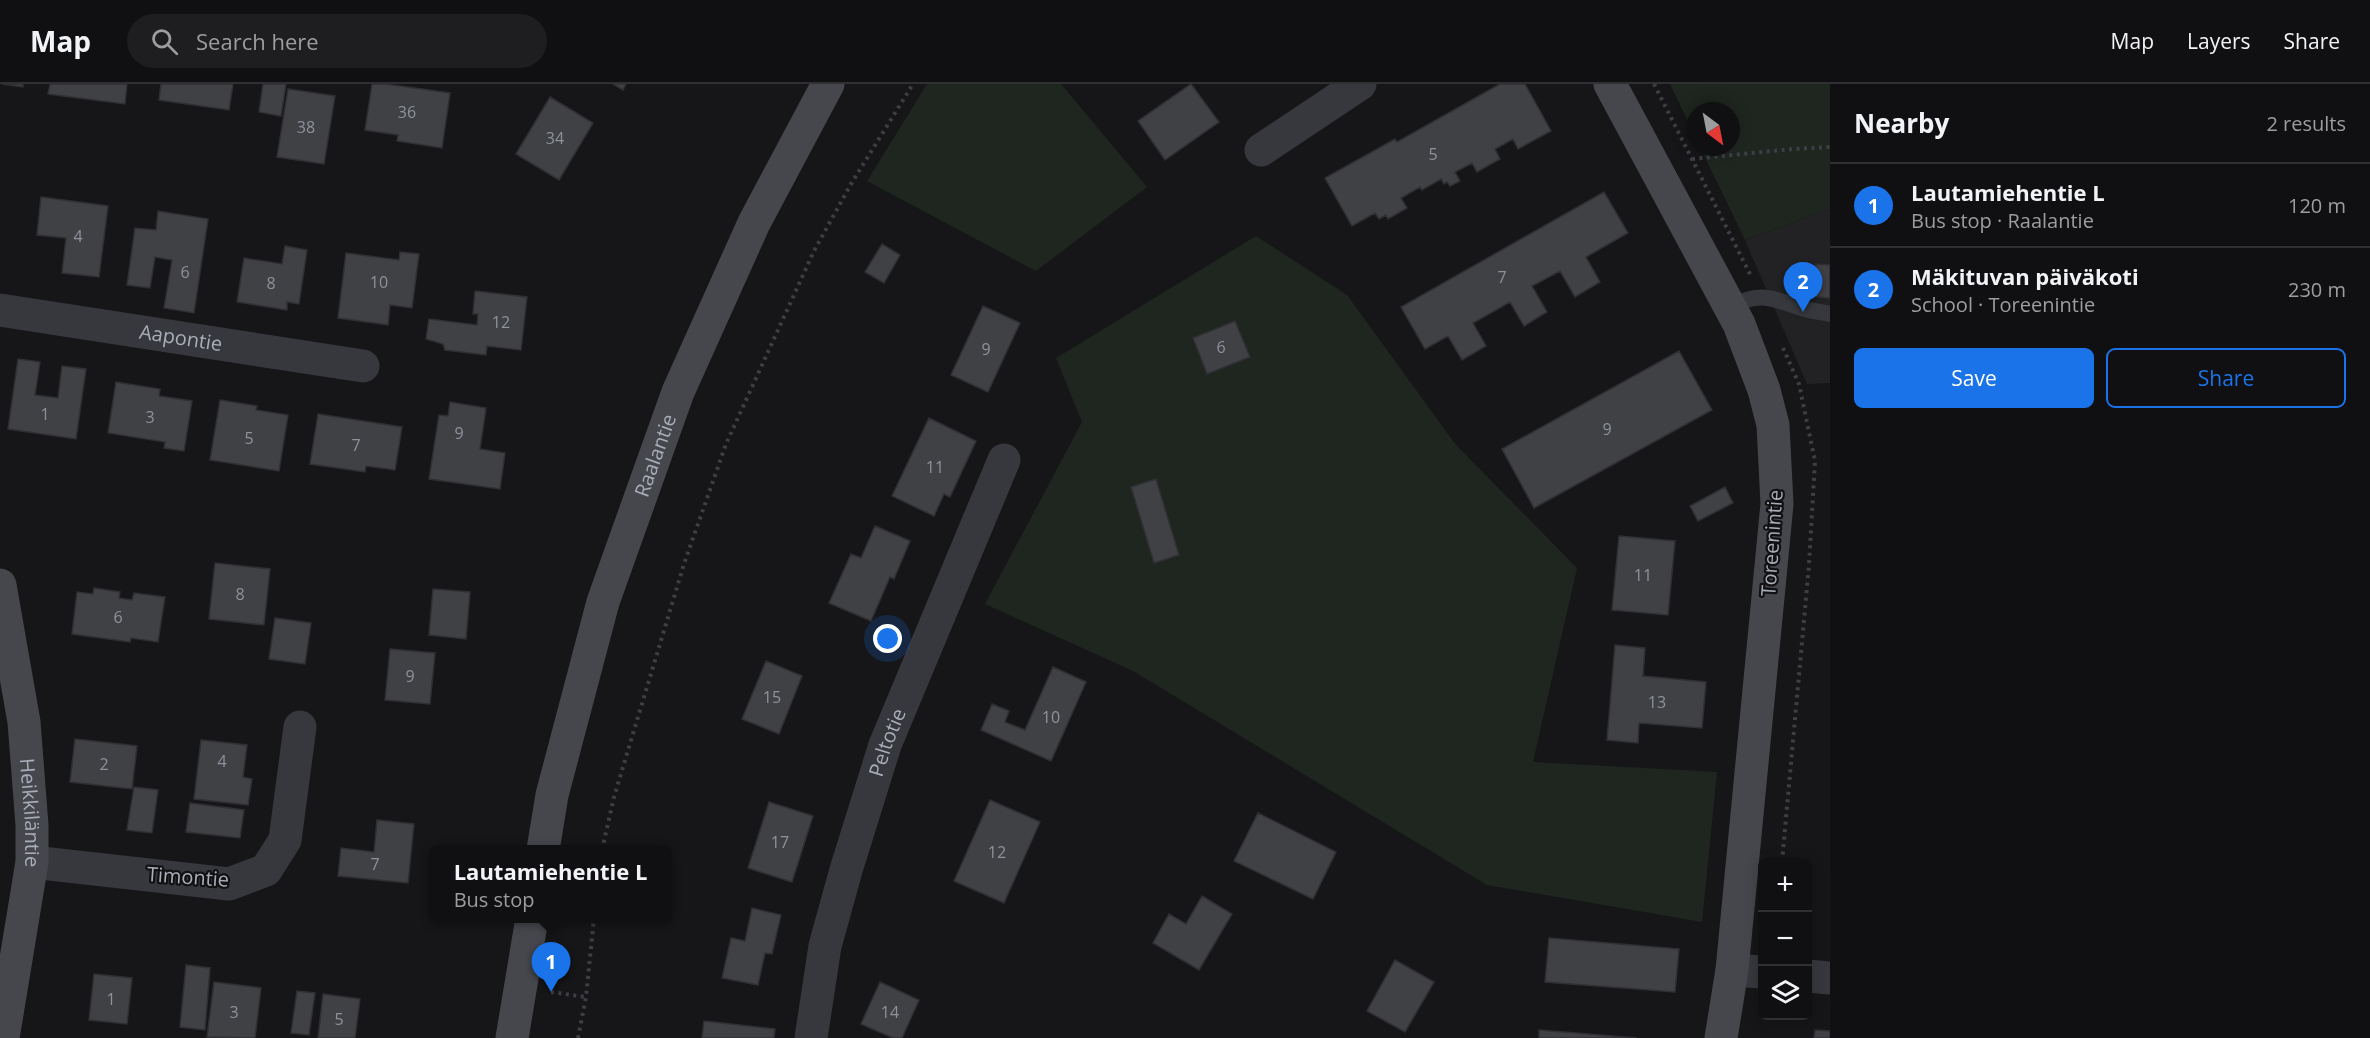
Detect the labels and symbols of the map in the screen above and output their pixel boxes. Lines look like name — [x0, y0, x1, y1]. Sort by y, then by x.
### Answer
house number: 36 — [398, 101, 416, 123]
north arrow — [1686, 102, 1740, 156]
house number: 38 — [297, 116, 315, 138]
house number: 34 — [546, 127, 564, 149]
house number: 5 — [1428, 143, 1438, 165]
house number: 4 — [73, 225, 83, 247]
house number: 6 — [180, 261, 190, 283]
pin: 2 — [1784, 262, 1822, 312]
house number: 7 — [1497, 266, 1507, 288]
house number: 10 — [370, 271, 388, 293]
house number: 8 — [266, 272, 276, 294]
house number: 12 — [492, 311, 510, 333]
street label: Aapontie — [137, 318, 224, 357]
house number: 6 — [1216, 336, 1226, 358]
house number: 9 — [981, 338, 991, 360]
house number: 1 — [40, 403, 50, 425]
house number: 3 — [145, 406, 155, 428]
street label: Raalantie — [628, 410, 682, 501]
house number: 9 — [1602, 418, 1612, 440]
house number: 9 — [454, 422, 464, 444]
house number: 5 — [244, 427, 254, 449]
house number: 7 — [351, 434, 361, 456]
house number: 11 — [926, 456, 944, 478]
street label: Toreenintie — [1754, 489, 1789, 597]
house number: 11 — [1634, 564, 1652, 586]
house number: 8 — [235, 583, 245, 605]
house number: 6 — [113, 606, 123, 628]
your location — [873, 624, 902, 653]
house number: 9 — [405, 665, 415, 687]
house number: 15 — [763, 686, 781, 708]
house number: 13 — [1648, 691, 1666, 713]
street label: Peltotie — [862, 704, 912, 780]
house number: 10 — [1042, 706, 1060, 728]
house number: 4 — [217, 750, 227, 772]
house number: 2 — [99, 753, 109, 775]
street label: Heikkiläntie — [14, 757, 46, 867]
house number: 17 — [771, 831, 789, 853]
house number: 12 — [988, 841, 1006, 863]
house number: 7 — [370, 853, 380, 875]
street label: Timontie — [146, 860, 230, 893]
pin: 1 — [532, 942, 570, 992]
house number: 1 — [106, 988, 116, 1010]
house number: 3 — [229, 1001, 239, 1023]
house number: 14 — [881, 1001, 899, 1023]
house number: 5 — [334, 1008, 344, 1030]

